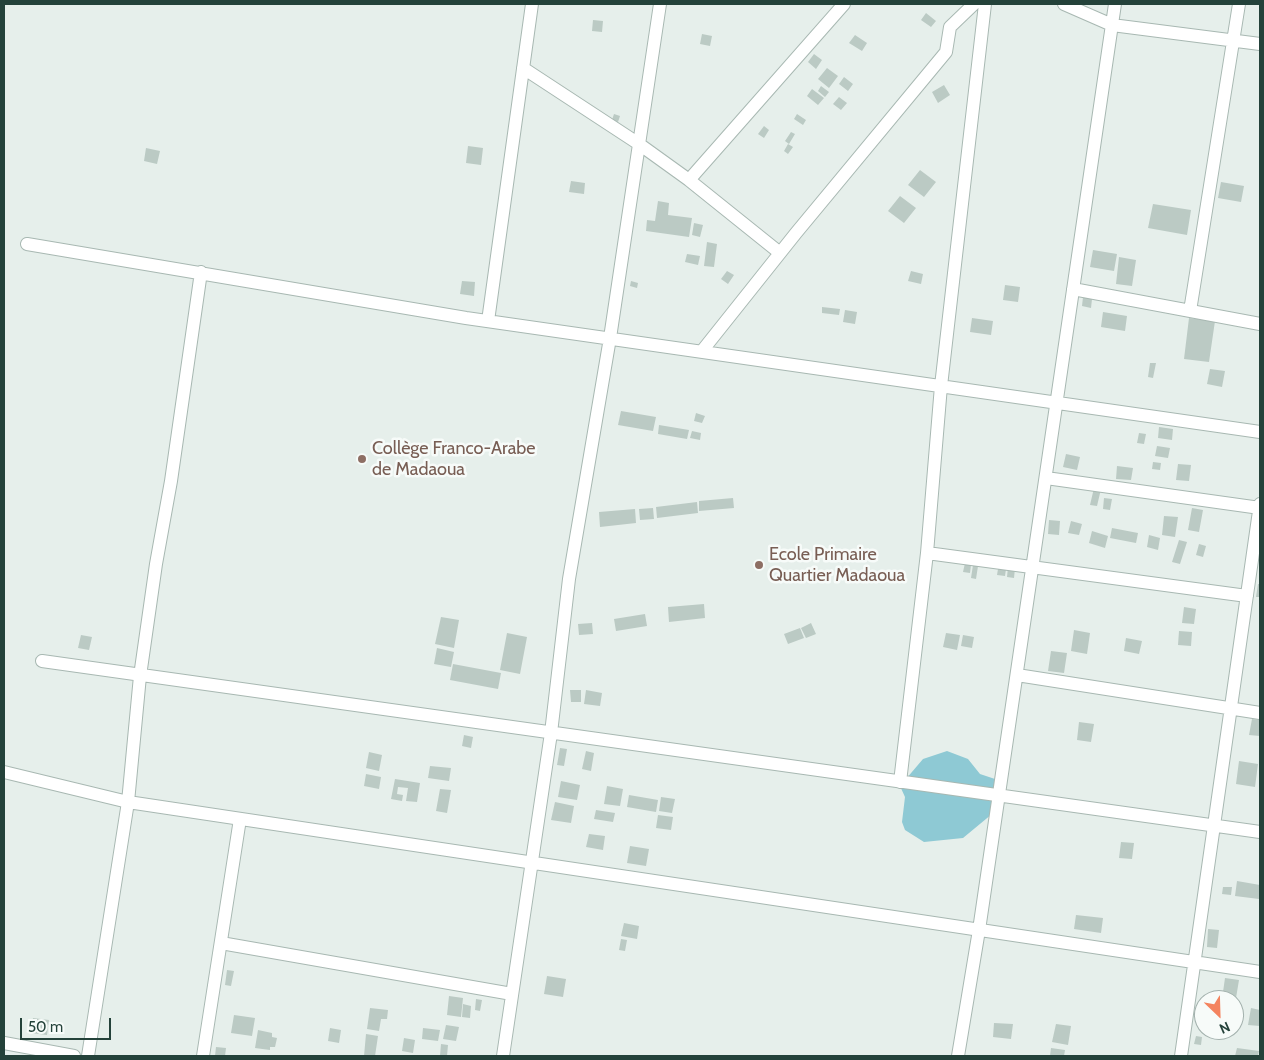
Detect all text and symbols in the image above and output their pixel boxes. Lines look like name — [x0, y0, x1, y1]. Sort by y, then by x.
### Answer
place label: Collège Franco-Arabe de Madaoua — [372, 438, 536, 480]
marker: Collège Franco-Arabe de Madaoua — [356, 453, 368, 465]
place label: Ecole Primaire Quartier Madaoua — [769, 544, 905, 586]
marker: Ecole Primaire Quartier Madaoua — [753, 559, 765, 571]
north arrow — [1194, 990, 1244, 1040]
scale bar — [22, 1008, 114, 1040]
text: 50 m — [28, 1018, 63, 1036]
text: N — [1217, 1018, 1233, 1038]

